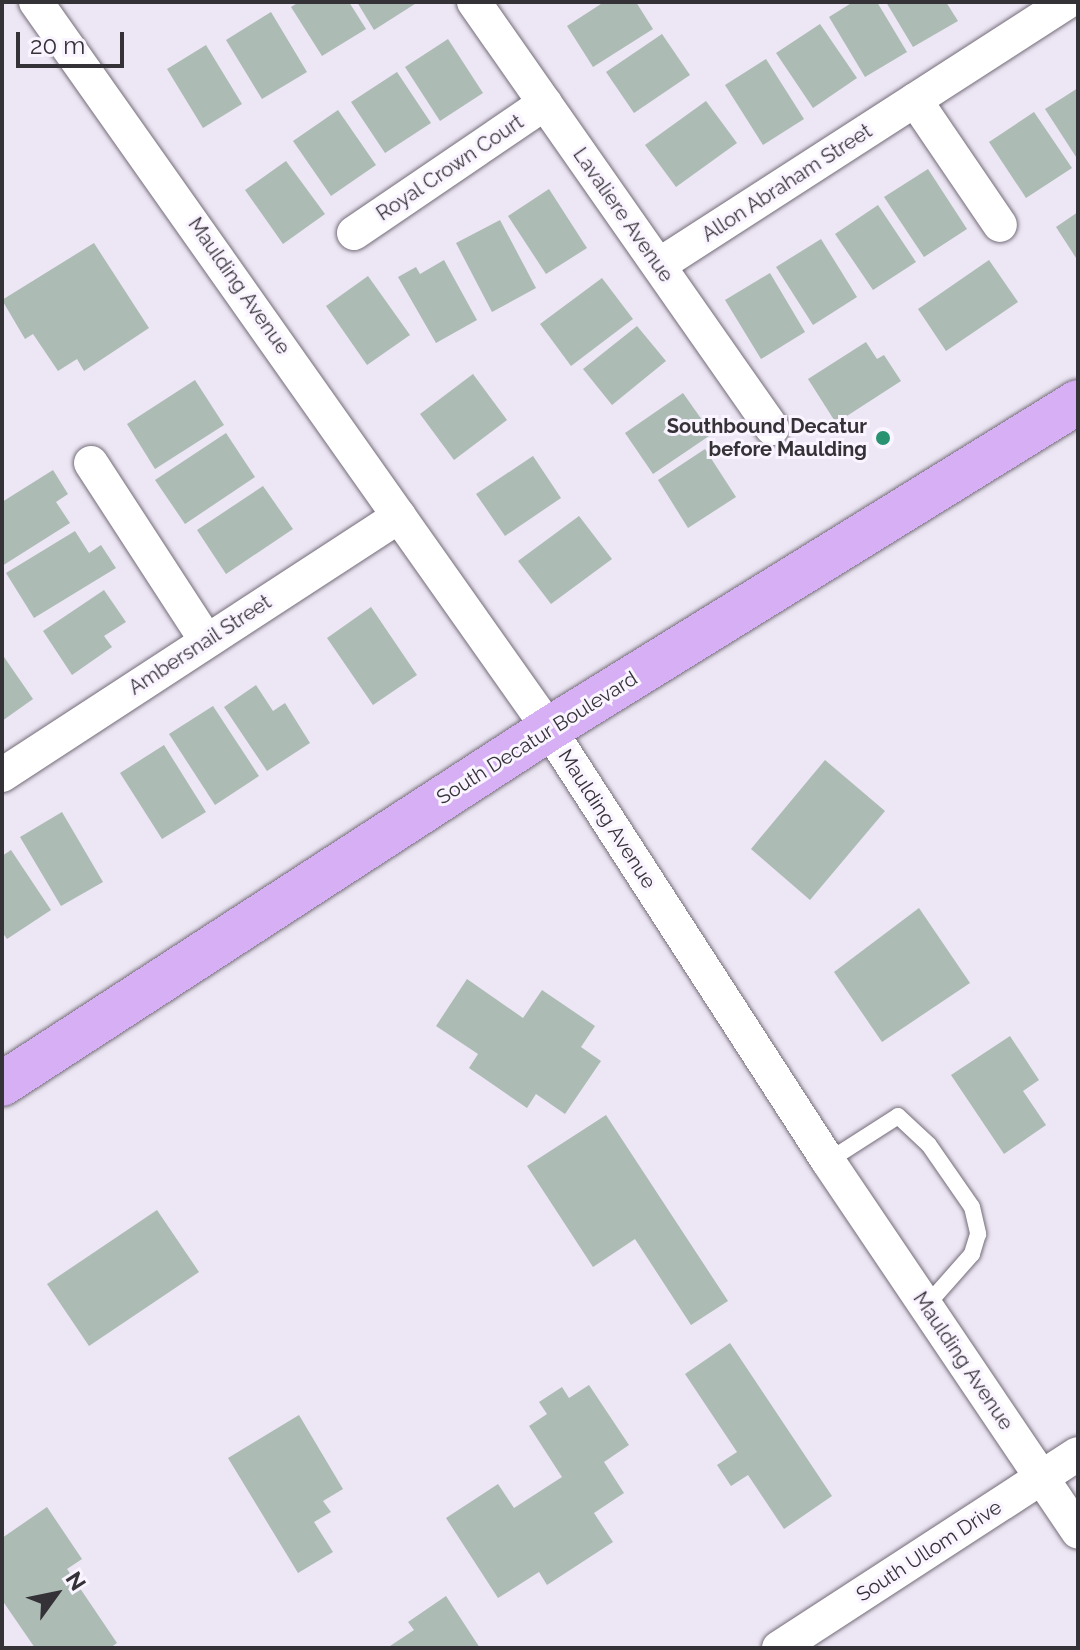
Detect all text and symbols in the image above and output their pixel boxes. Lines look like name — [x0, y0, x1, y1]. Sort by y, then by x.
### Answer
scale bar — [20, 16, 128, 66]
text: 20 m — [30, 31, 85, 60]
street label: Royal Crown Court — [372, 110, 528, 226]
street label: Allon Abraham Street — [697, 119, 877, 247]
street label: Lavaliere Avenue — [568, 143, 678, 287]
street label: Maulding Avenue — [183, 213, 295, 359]
place label: Southbound Decatur before Maulding — [667, 414, 867, 461]
marker: Southbound Decatur before Maulding — [874, 429, 892, 447]
street label: Ambersnail Street — [124, 590, 276, 700]
street label: South Decatur Boulevard — [432, 666, 642, 810]
street label: Maulding Avenue — [553, 745, 661, 893]
street label: Maulding Avenue — [908, 1287, 1018, 1435]
street label: South Ullom Drive — [852, 1495, 1006, 1607]
north arrow — [16, 1554, 96, 1634]
text: N — [61, 1567, 92, 1595]

